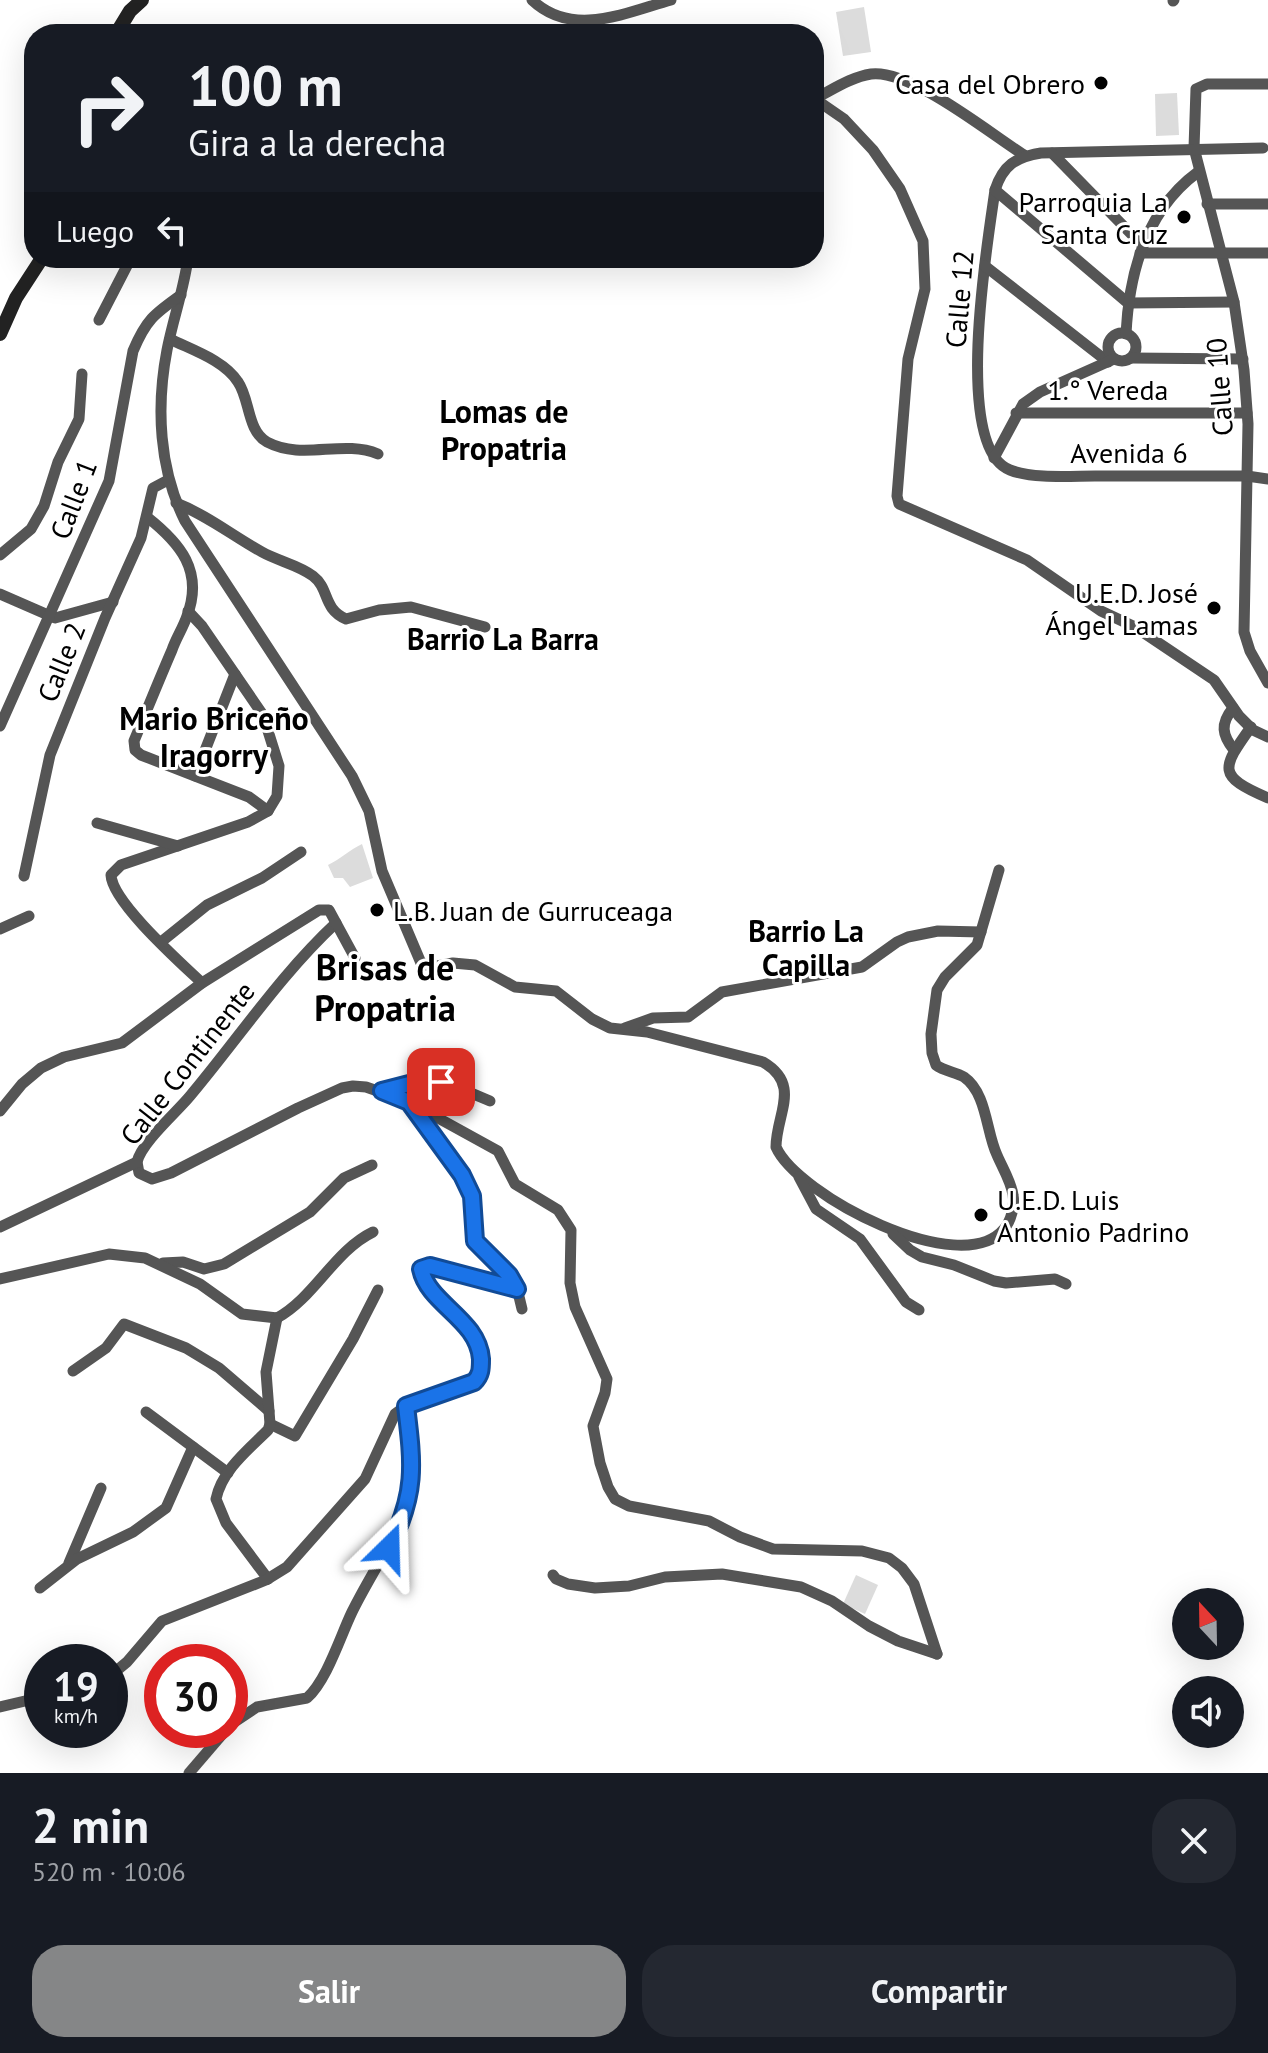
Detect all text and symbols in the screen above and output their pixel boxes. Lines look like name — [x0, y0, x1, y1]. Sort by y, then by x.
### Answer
text: 100 m — [188, 49, 343, 121]
icon: right — [56, 56, 160, 160]
place label: Casa del Obrero — [895, 65, 1085, 102]
marker: Casa del Obrero — [1092, 74, 1110, 92]
text: Gira a la derecha — [188, 119, 446, 166]
place label: Parroquia La Santa Cruz — [1019, 183, 1168, 252]
icon: left — [150, 208, 194, 252]
marker: Parroquia La Santa Cruz — [1175, 208, 1193, 226]
text: Luego — [56, 211, 134, 250]
street label: Calle 12 — [936, 249, 982, 349]
street label: Calle 10 — [1197, 337, 1241, 437]
street label: 1.° Vereda — [1048, 371, 1169, 408]
district label: Lomas de Propatria — [439, 390, 569, 469]
street label: Avenida 6 — [1070, 434, 1188, 471]
street label: Calle 1 — [41, 454, 105, 544]
place label: U.E.D. José Ángel Lamas — [1045, 574, 1198, 643]
marker: U.E.D. José Ángel Lamas — [1205, 599, 1223, 617]
street label: Calle 2 — [28, 617, 94, 707]
district label: Barrio La Barra — [407, 619, 599, 658]
district label: Mario Briceño Iragorry — [119, 697, 309, 776]
place label: L.B. Juan de Gurruceaga — [393, 892, 673, 929]
marker: L.B. Juan de Gurruceaga — [368, 901, 386, 919]
district label: Barrio La Capilla — [748, 911, 864, 984]
district label: Brisas de Propatria — [314, 943, 456, 1031]
street label: Calle Continente — [111, 974, 263, 1152]
pin — [407, 1048, 475, 1116]
icon: arrive — [419, 1060, 463, 1104]
place label: U.E.D. Luis Antonio Padrino — [997, 1181, 1189, 1250]
marker: U.E.D. Luis Antonio Padrino — [972, 1206, 990, 1224]
position arrow — [347, 1506, 431, 1590]
north arrow — [1172, 1588, 1244, 1660]
map controls — [1172, 1588, 1244, 1748]
speed limit sign: 30 — [144, 1644, 248, 1748]
text: 19 — [53, 1660, 99, 1712]
button: sound — [1172, 1676, 1244, 1748]
text: km/h — [54, 1703, 98, 1729]
text: 2 min — [32, 1794, 149, 1856]
button: close — [1152, 1799, 1236, 1883]
text: 520 m · 10:06 — [32, 1855, 186, 1888]
button: Salir — [32, 1945, 626, 2037]
button: Compartir — [642, 1945, 1236, 2037]

